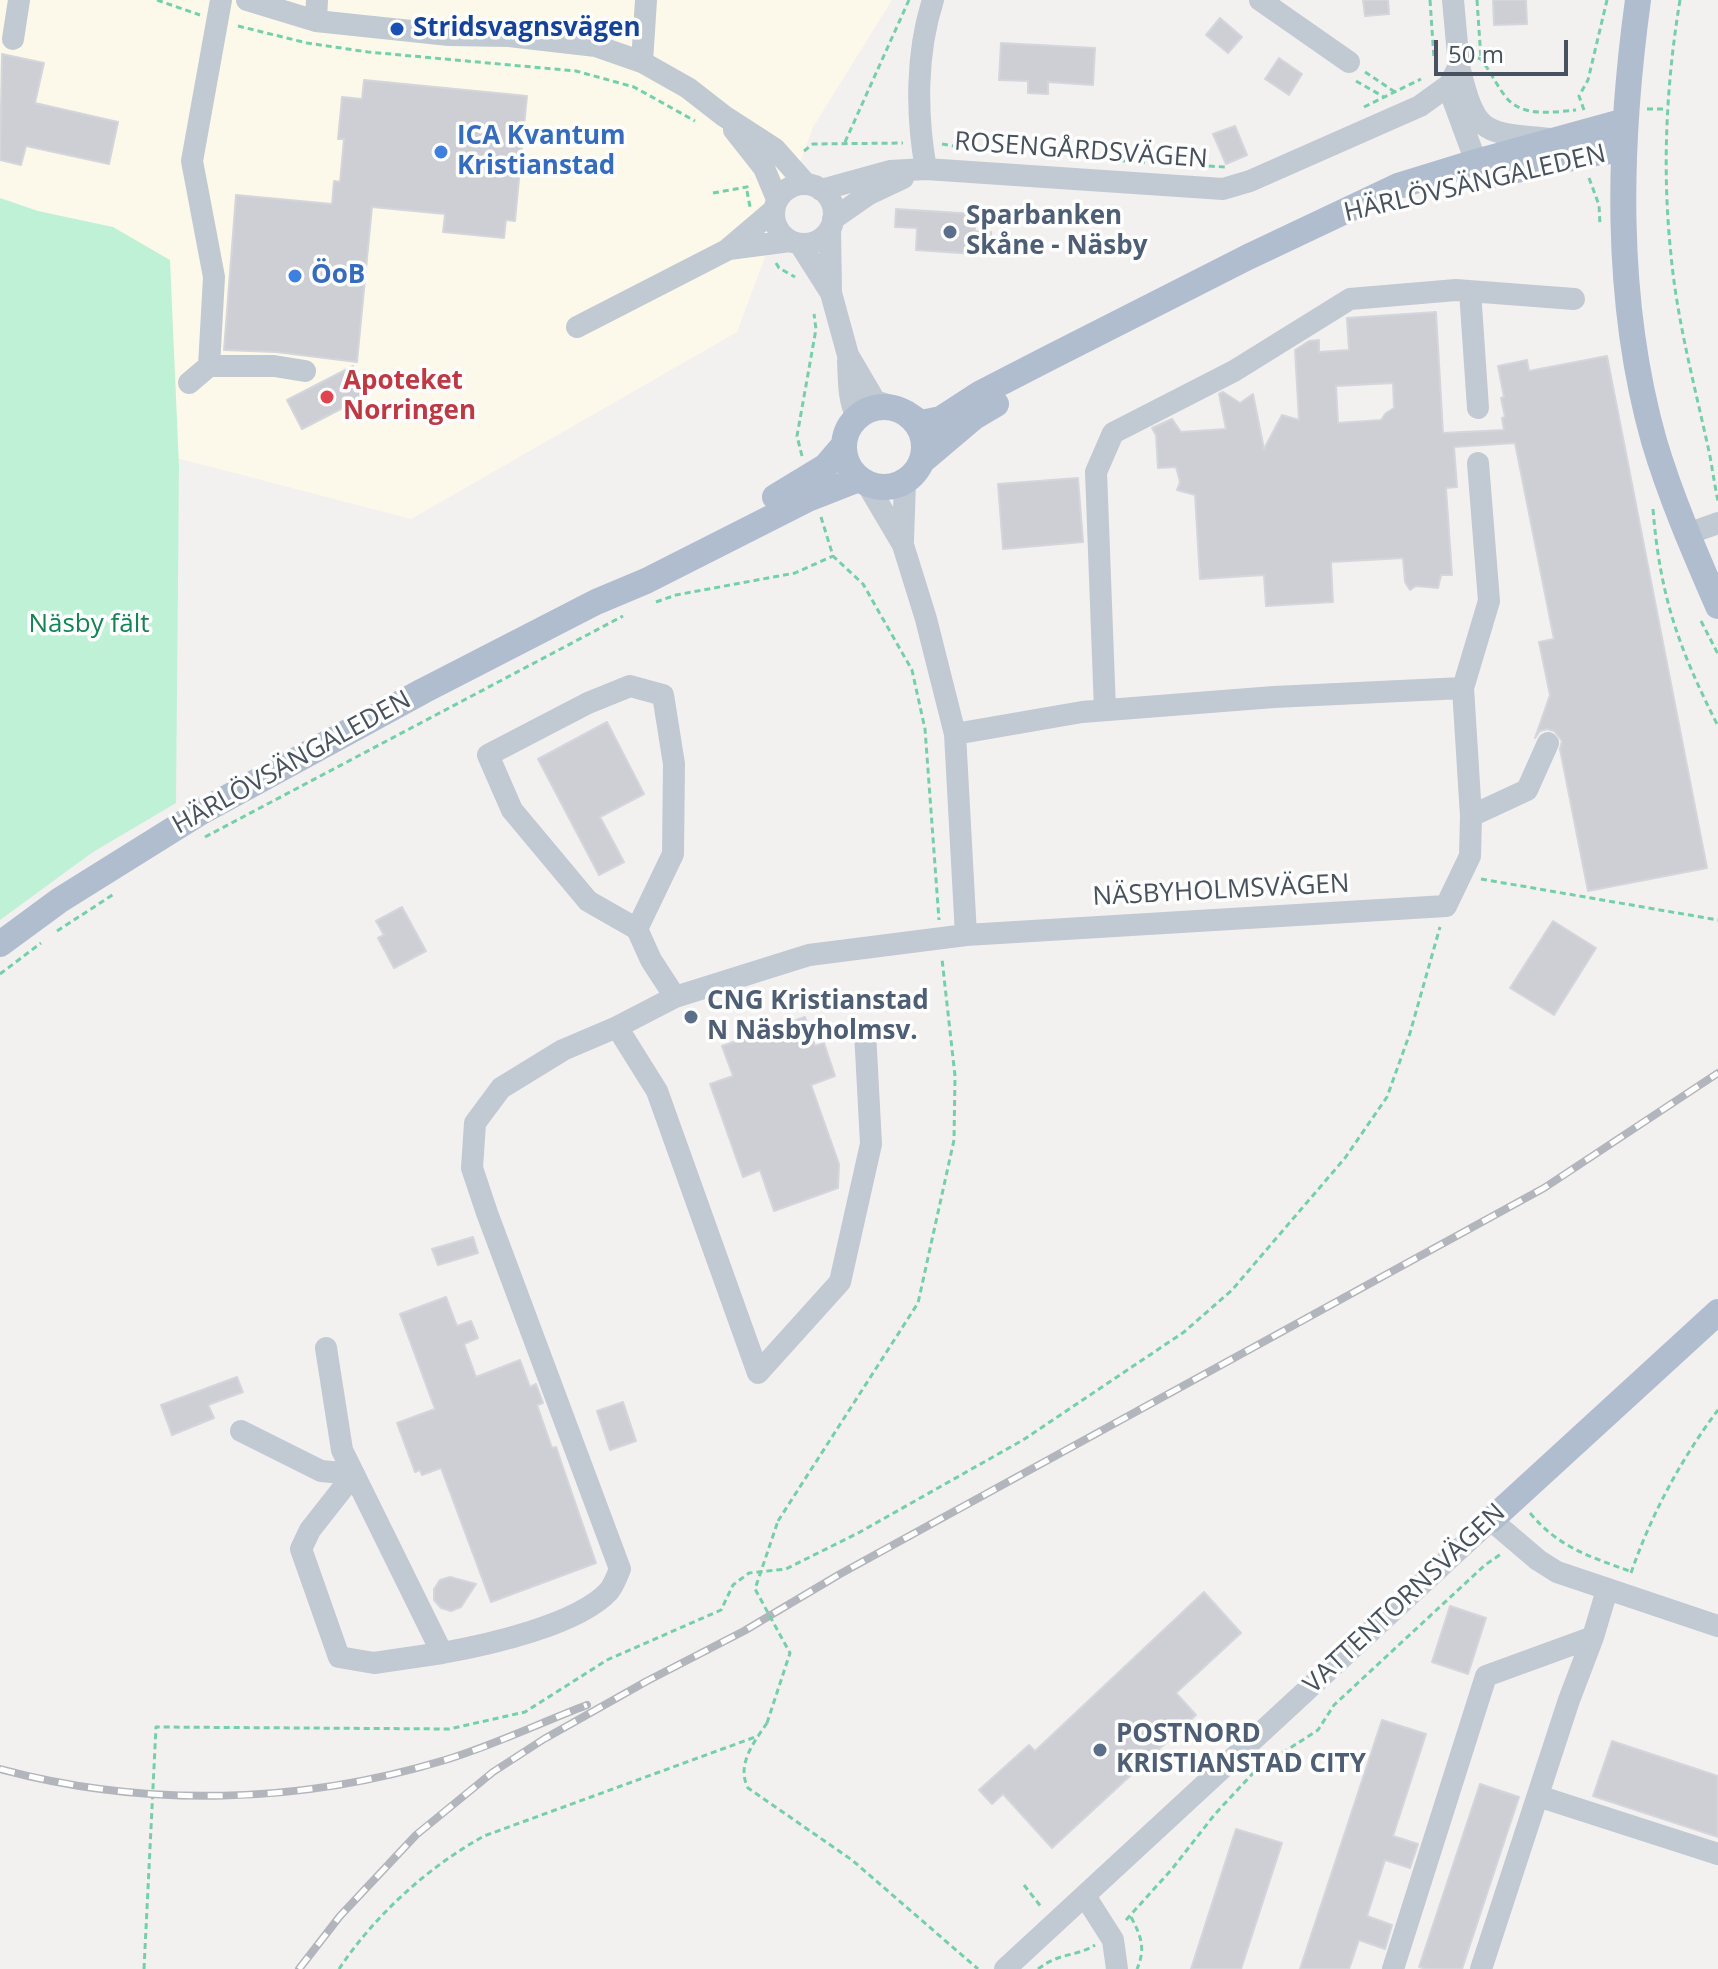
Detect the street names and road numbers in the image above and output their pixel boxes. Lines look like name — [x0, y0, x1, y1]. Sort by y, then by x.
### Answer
street label: ROSENGÅRDSVÄGEN — [953, 127, 1209, 175]
street label: HÄRLÖVSÄNGALEDEN — [1341, 139, 1609, 229]
street label: HÄRLÖVSÄNGALEDEN — [167, 685, 417, 841]
street label: NÄSBYHOLMSVÄGEN — [1092, 869, 1350, 913]
street label: VATTENTORNSVÄGEN — [1298, 1498, 1512, 1700]

